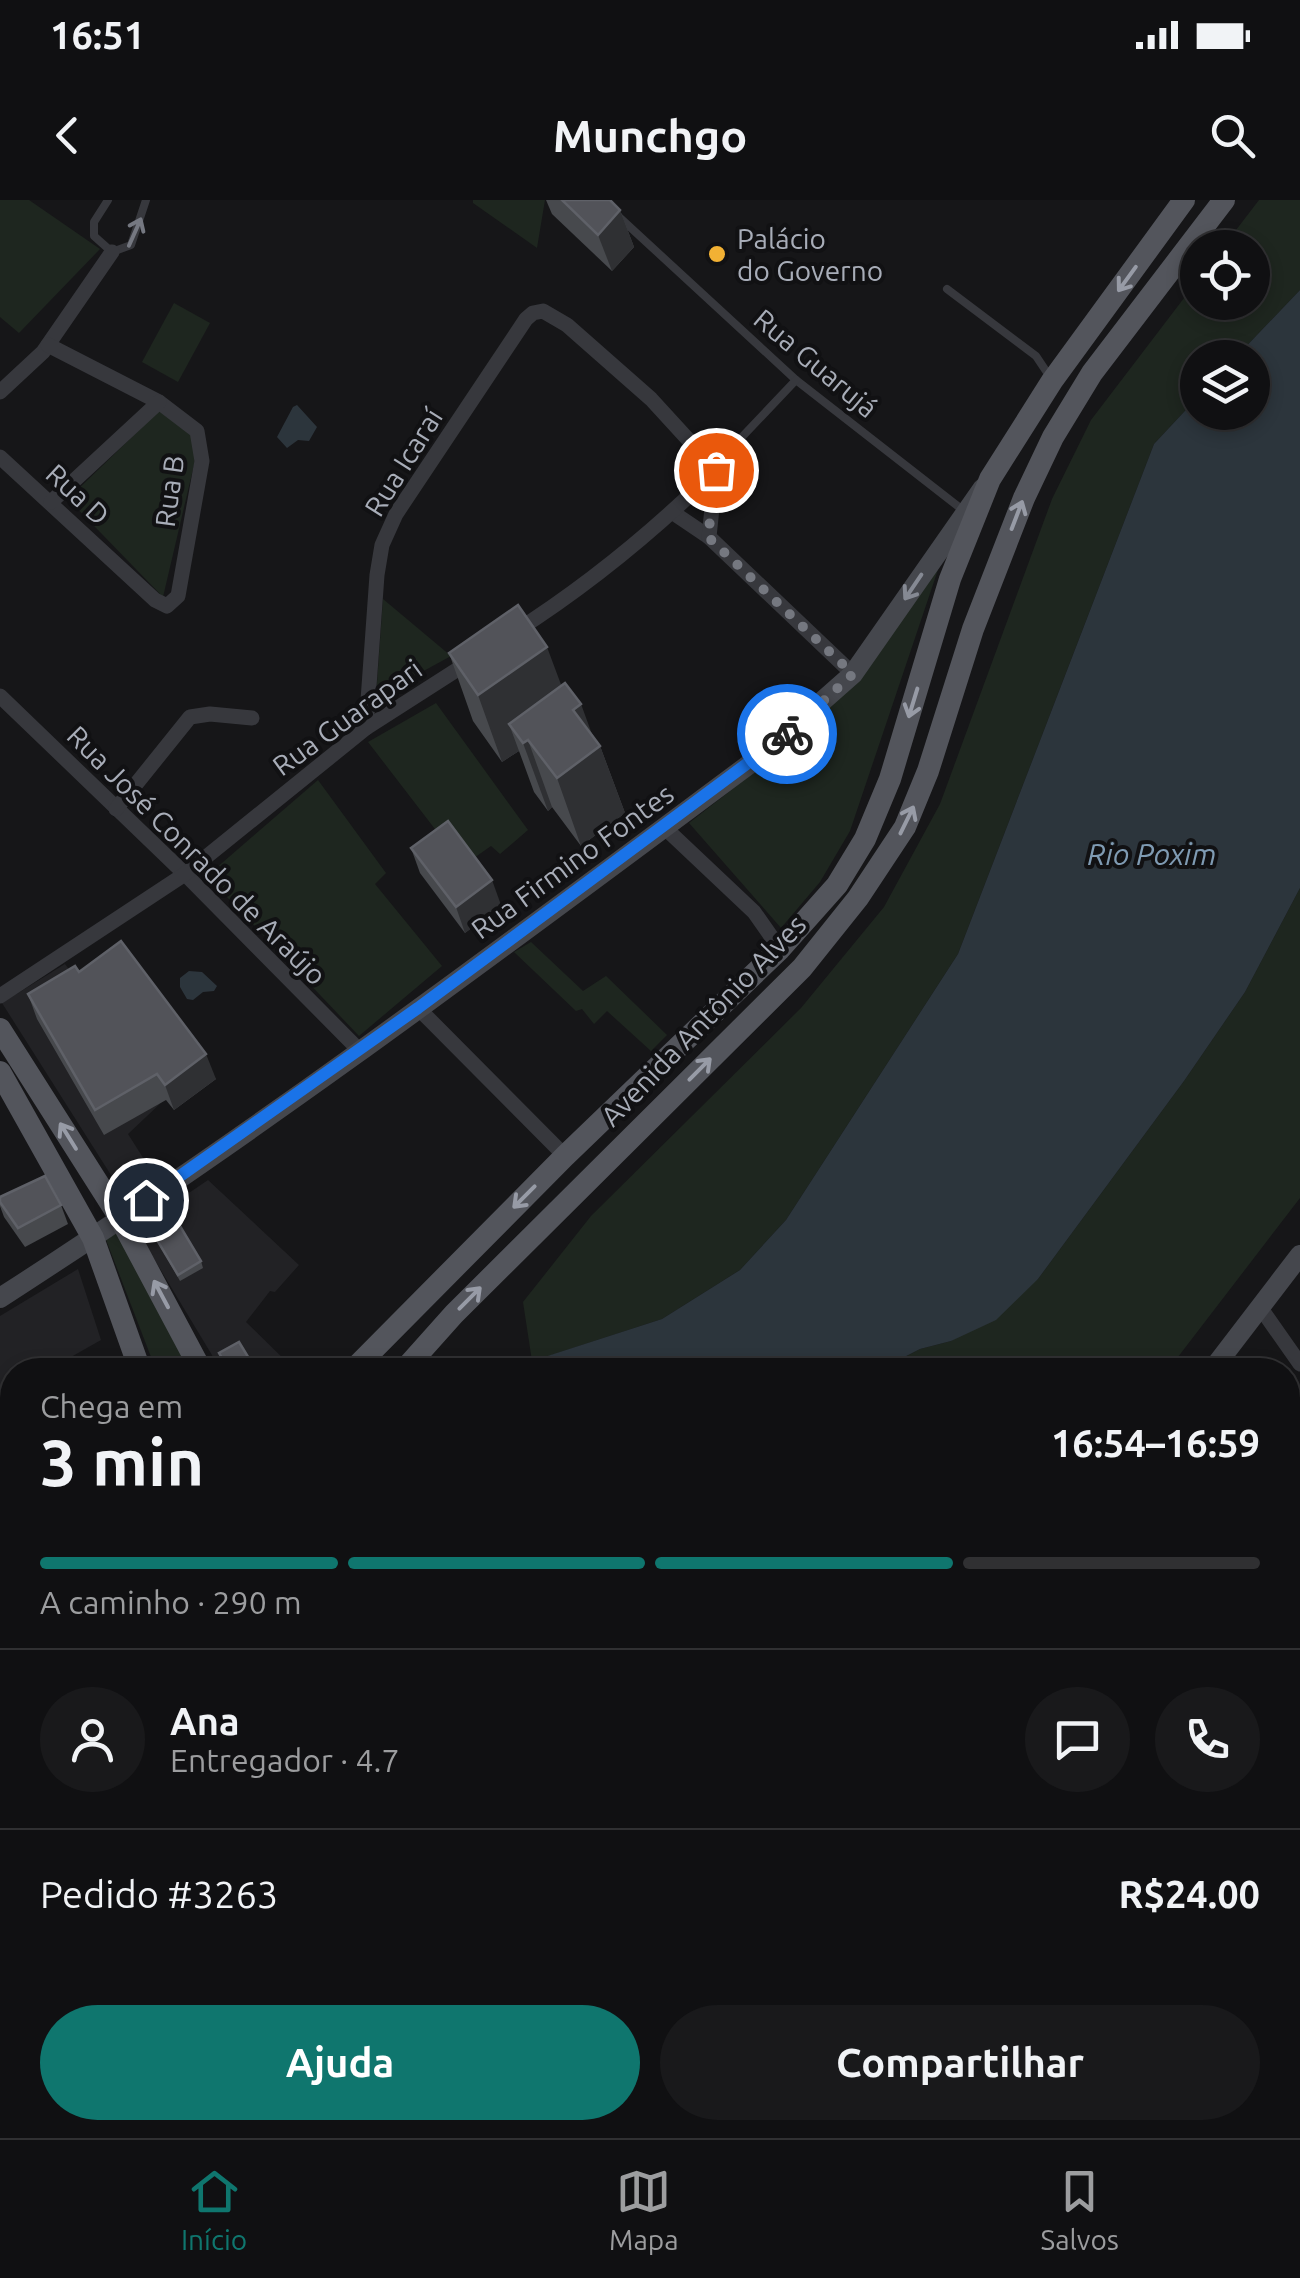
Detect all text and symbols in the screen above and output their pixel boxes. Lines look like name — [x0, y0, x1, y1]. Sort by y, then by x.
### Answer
text: 16:51 — [50, 14, 145, 56]
icon: back — [40, 108, 95, 163]
icon: search — [1205, 108, 1260, 163]
text: Munchgo — [553, 110, 747, 161]
one-way arrow — [127, 217, 145, 247]
place label: Palácio do Governo — [737, 223, 883, 286]
map controls — [1180, 230, 1270, 430]
button: locate — [1180, 230, 1270, 320]
marker: Palácio do Governo — [706, 243, 728, 265]
one-way arrow — [1117, 265, 1138, 292]
street label: Rua Guarujá — [748, 303, 884, 423]
button: layers — [1180, 340, 1270, 430]
street label: Rua Icaraí — [358, 402, 449, 521]
pin — [674, 428, 759, 513]
icon: bag — [689, 443, 744, 498]
street label: Rua B — [149, 453, 189, 529]
street label: Rua D — [40, 457, 116, 531]
one-way arrow — [1009, 500, 1027, 531]
one-way arrow — [903, 572, 924, 600]
street label: Rua Guarapari — [267, 653, 427, 781]
courier — [737, 684, 837, 784]
one-way arrow — [903, 687, 921, 719]
icon: bike — [760, 707, 815, 762]
street label: Rua José Conrado de Araújo — [61, 719, 333, 991]
street label: Rua Firmino Fontes — [465, 777, 679, 945]
one-way arrow — [898, 806, 917, 836]
water label: Rio Poxim — [1087, 837, 1217, 871]
street label: Avenida Antônio Alves — [594, 908, 812, 1132]
one-way arrow — [688, 1057, 712, 1081]
one-way arrow — [58, 1122, 78, 1151]
pin — [104, 1158, 189, 1243]
icon: home — [119, 1173, 174, 1228]
one-way arrow — [513, 1185, 537, 1209]
one-way arrow — [151, 1279, 170, 1309]
one-way arrow — [457, 1287, 481, 1311]
text: Chega em — [40, 1388, 183, 1424]
text: 16:54–16:59 — [1051, 1422, 1260, 1464]
text: 3 min — [40, 1425, 204, 1498]
text: A caminho · 290 m — [40, 1584, 302, 1620]
button: person — [40, 1687, 145, 1792]
button: chat — [1025, 1687, 1130, 1792]
button: phone — [1155, 1687, 1260, 1792]
text: Ana — [170, 1700, 240, 1742]
text: Entregador · 4.7 — [170, 1742, 399, 1778]
text: Pedido #3263 — [40, 1873, 278, 1915]
text: R$24.00 — [1119, 1873, 1260, 1915]
button: Ajuda — [40, 2005, 640, 2120]
button: Compartilhar — [660, 2005, 1260, 2120]
tab: Início — [181, 2164, 247, 2255]
tab: Mapa — [609, 2164, 679, 2255]
tab: Salvos — [1040, 2164, 1119, 2255]

